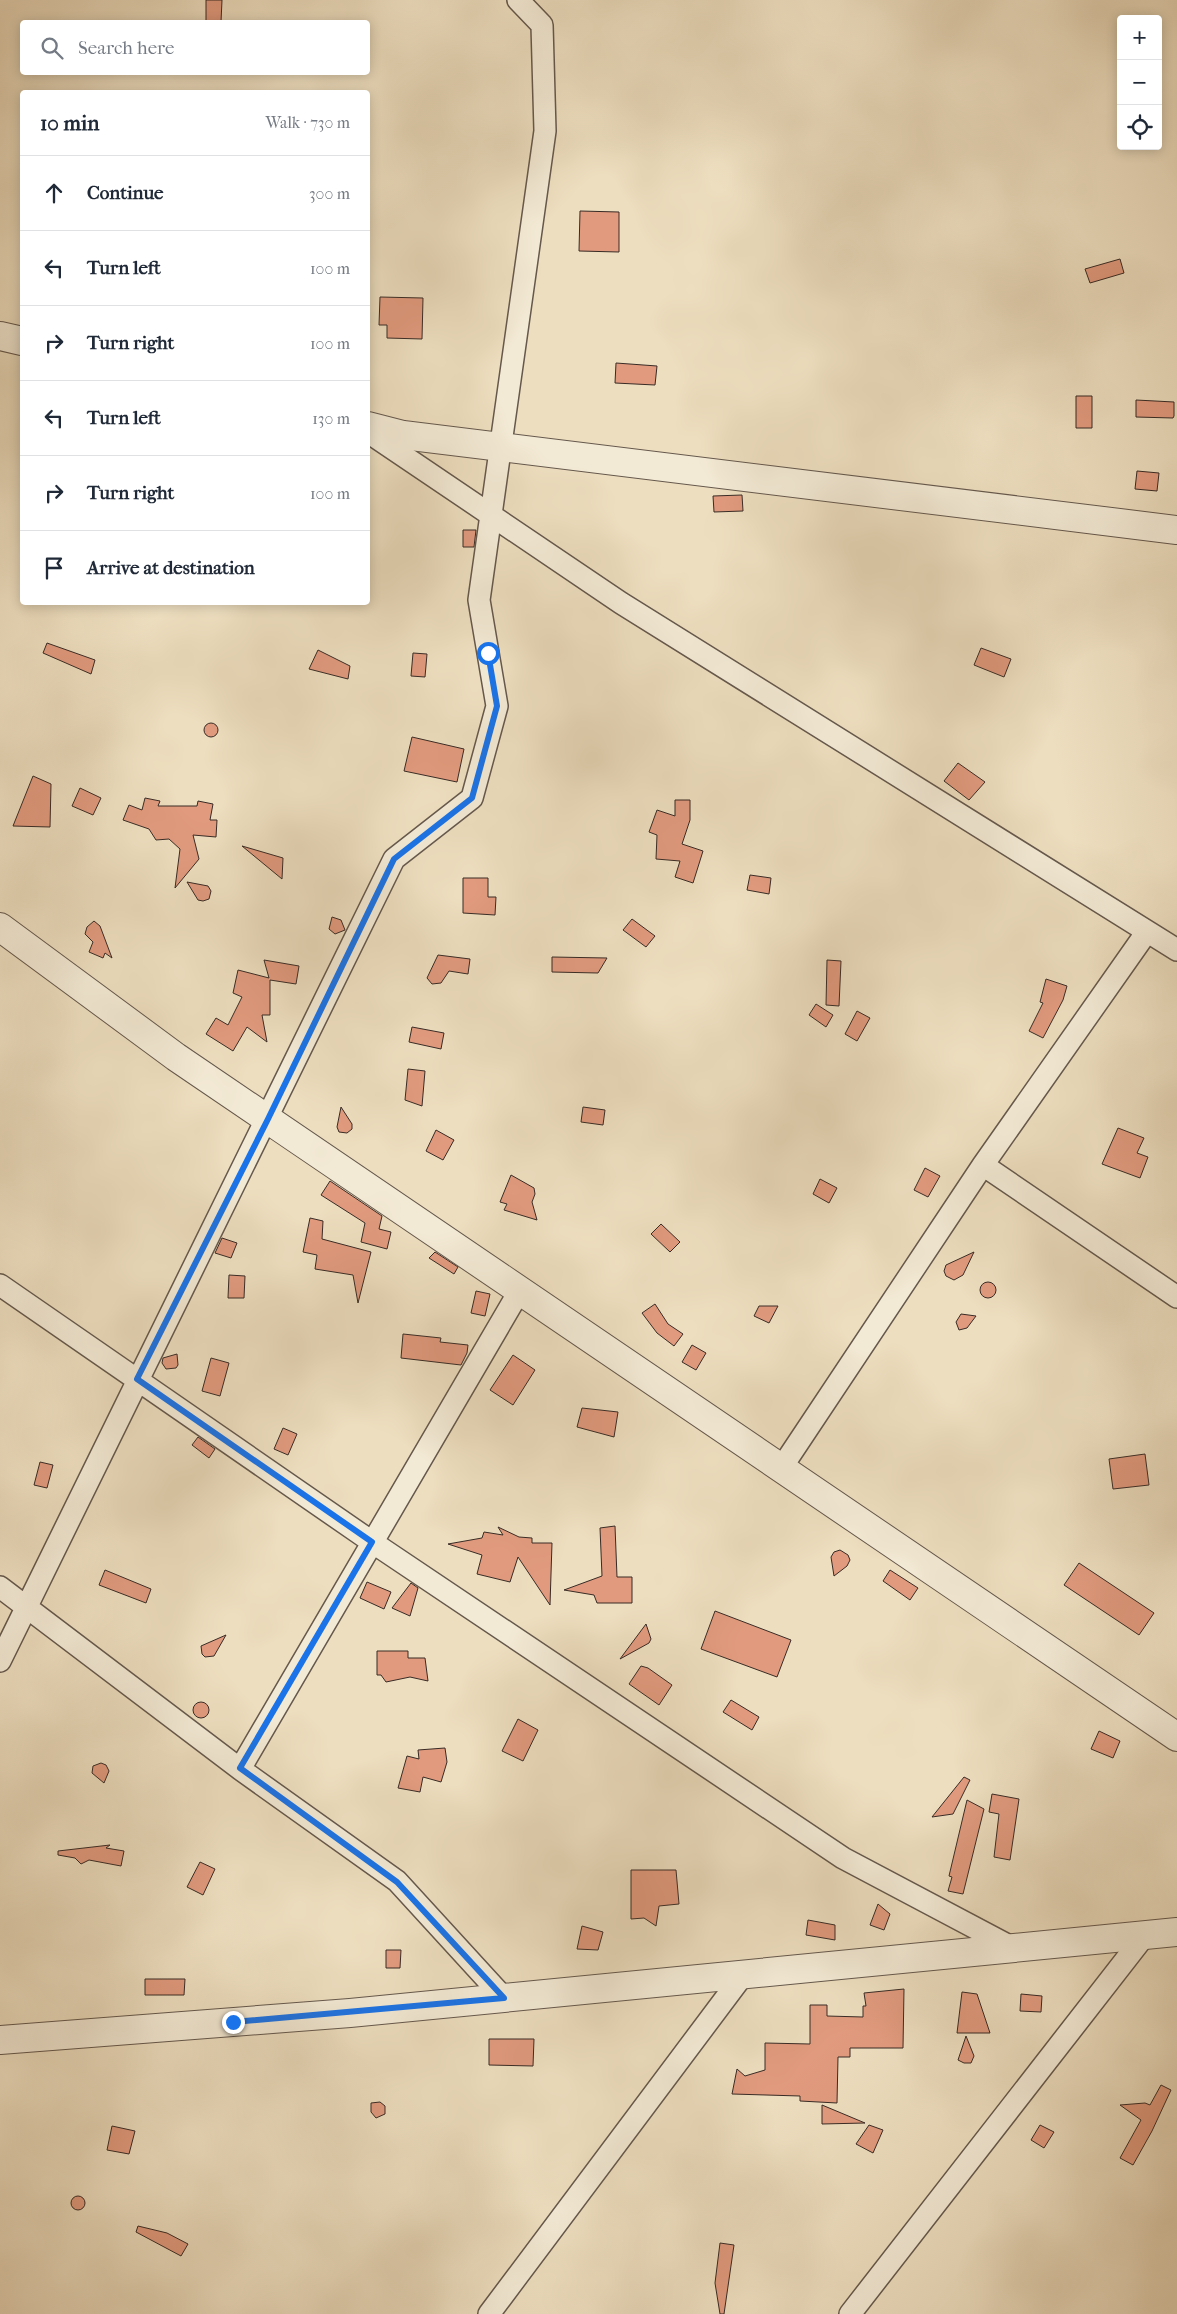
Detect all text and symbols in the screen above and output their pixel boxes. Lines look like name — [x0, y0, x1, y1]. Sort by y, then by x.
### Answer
map controls — [1117, 15, 1162, 150]
button: + — [1117, 15, 1162, 60]
search box — [20, 20, 370, 75]
icon: search — [38, 34, 66, 62]
text: Search here — [78, 37, 174, 59]
button: − — [1117, 60, 1162, 105]
button: locate — [1117, 105, 1162, 150]
text: 10 min — [40, 111, 99, 135]
text: Walk · 730 m — [265, 113, 350, 132]
icon: ahead — [40, 179, 68, 207]
text: Continue — [87, 182, 163, 204]
text: 300 m — [309, 184, 350, 203]
icon: left — [40, 254, 68, 282]
text: Turn left — [87, 257, 161, 279]
text: 100 m — [310, 259, 350, 278]
icon: right — [40, 329, 68, 357]
text: Turn right — [87, 332, 174, 354]
text: 100 m — [310, 334, 350, 353]
icon: left — [40, 404, 68, 432]
text: Turn left — [87, 407, 161, 429]
text: 130 m — [312, 409, 350, 428]
icon: right — [40, 479, 68, 507]
text: Turn right — [87, 482, 174, 504]
text: 100 m — [310, 484, 350, 503]
icon: arrive — [40, 554, 68, 582]
text: Arrive at destination — [87, 557, 255, 579]
route start — [477, 642, 500, 665]
route end — [222, 2011, 245, 2034]

